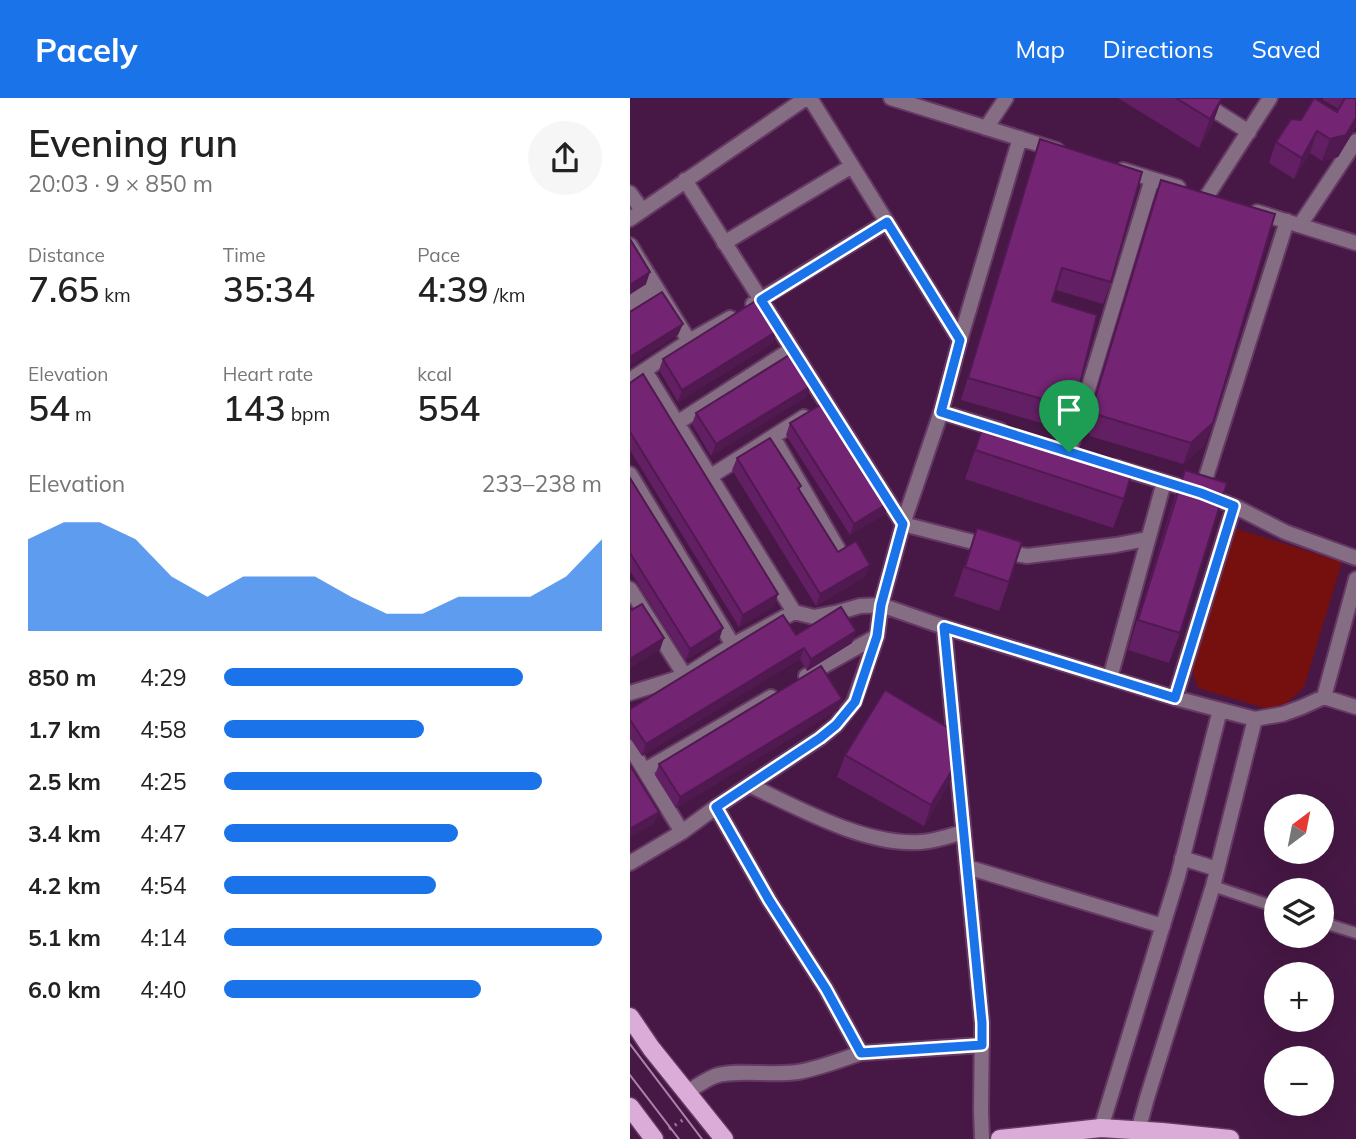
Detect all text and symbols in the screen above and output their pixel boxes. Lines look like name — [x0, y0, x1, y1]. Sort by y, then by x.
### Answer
text: Pacely — [35, 29, 138, 70]
text: Map — [1015, 34, 1065, 64]
text: Directions — [1103, 34, 1214, 64]
text: Saved — [1252, 34, 1321, 64]
text: Evening run — [28, 119, 238, 167]
button: share — [528, 121, 602, 195]
text: 20:03 · 9 × 850 m — [28, 169, 213, 198]
text: Distance — [28, 243, 105, 267]
text: Time — [223, 243, 266, 267]
text: Pace — [417, 243, 460, 267]
text: 7.65 — [28, 267, 99, 311]
text: 35:34 — [223, 267, 315, 311]
text: 4:39 — [417, 267, 489, 311]
text: km — [99, 283, 131, 307]
text: /km — [489, 283, 525, 307]
text: Elevation — [28, 362, 108, 386]
text: Heart rate — [223, 362, 313, 386]
text: kcal — [417, 362, 452, 386]
pin — [1039, 380, 1099, 452]
text: 54 — [28, 386, 70, 430]
text: 143 — [223, 386, 286, 430]
text: 554 — [417, 386, 480, 430]
icon: arrive — [1050, 391, 1088, 429]
text: m — [70, 402, 92, 426]
text: bpm — [286, 402, 330, 426]
text: Elevation — [28, 469, 125, 498]
text: 233–238 m — [481, 469, 602, 498]
text: 850 m — [28, 663, 96, 692]
text: 4:29 — [140, 663, 187, 692]
text: 1.7 km — [28, 715, 101, 744]
text: 4:58 — [140, 715, 187, 744]
text: 2.5 km — [28, 767, 101, 796]
text: 4:25 — [140, 767, 187, 796]
north arrow — [1264, 794, 1334, 864]
map controls — [1264, 794, 1334, 1116]
text: 3.4 km — [28, 819, 101, 848]
text: 4:47 — [140, 819, 187, 848]
text: 4.2 km — [28, 871, 101, 900]
text: 4:54 — [140, 871, 187, 900]
button: layers — [1264, 878, 1334, 948]
text: 5.1 km — [28, 923, 101, 952]
text: 4:14 — [140, 923, 187, 952]
button: + — [1264, 962, 1334, 1032]
text: 6.0 km — [28, 975, 101, 1004]
text: 4:40 — [140, 975, 187, 1004]
button: − — [1264, 1046, 1334, 1116]

